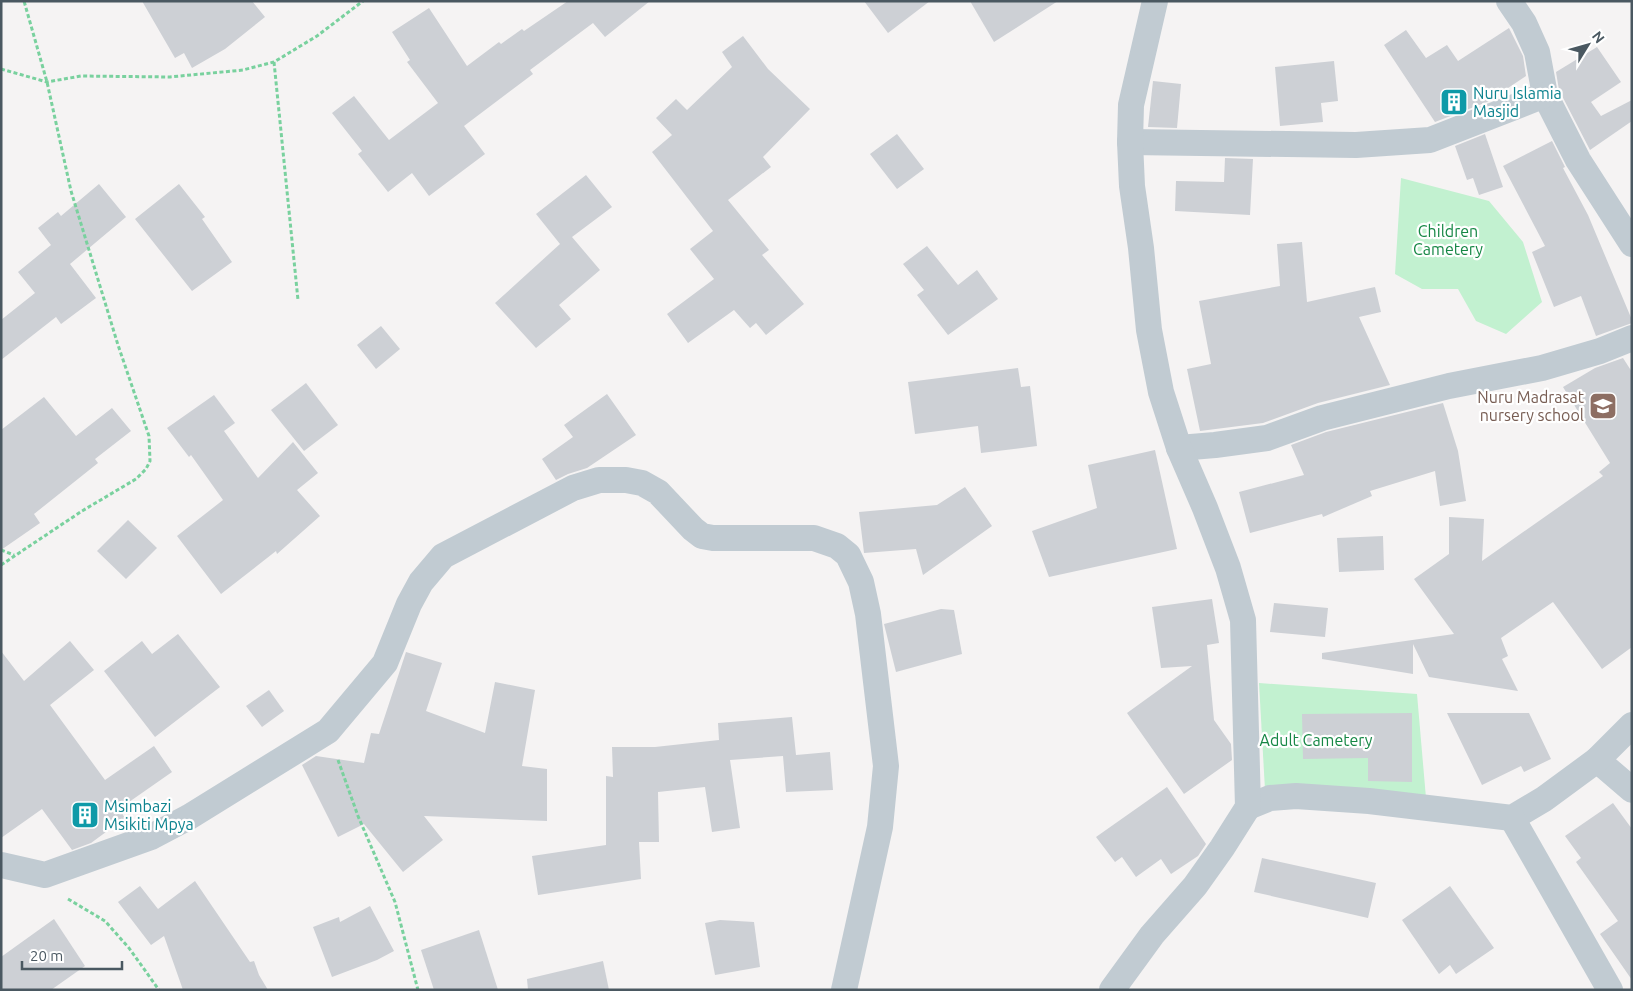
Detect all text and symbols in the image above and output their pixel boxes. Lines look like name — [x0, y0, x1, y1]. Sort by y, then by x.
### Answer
north arrow — [1563, 20, 1613, 70]
text: N — [1589, 28, 1608, 46]
place label: Nuru Islamia Masjid — [1473, 84, 1562, 120]
building icon: Nuru Islamia Masjid — [1439, 87, 1469, 117]
park label: Children Cametery — [1413, 222, 1483, 258]
place label: Nuru Madrasat nursery school — [1477, 388, 1585, 424]
school or university icon: Nuru Madrasat nursery school — [1588, 391, 1618, 421]
park label: Adult Cametery — [1260, 731, 1373, 749]
place label: Msimbazi Msikiti Mpya — [104, 797, 194, 833]
building icon: Msimbazi Msikiti Mpya — [70, 800, 100, 830]
scale bar — [22, 938, 122, 970]
text: 20 m — [30, 947, 63, 964]

